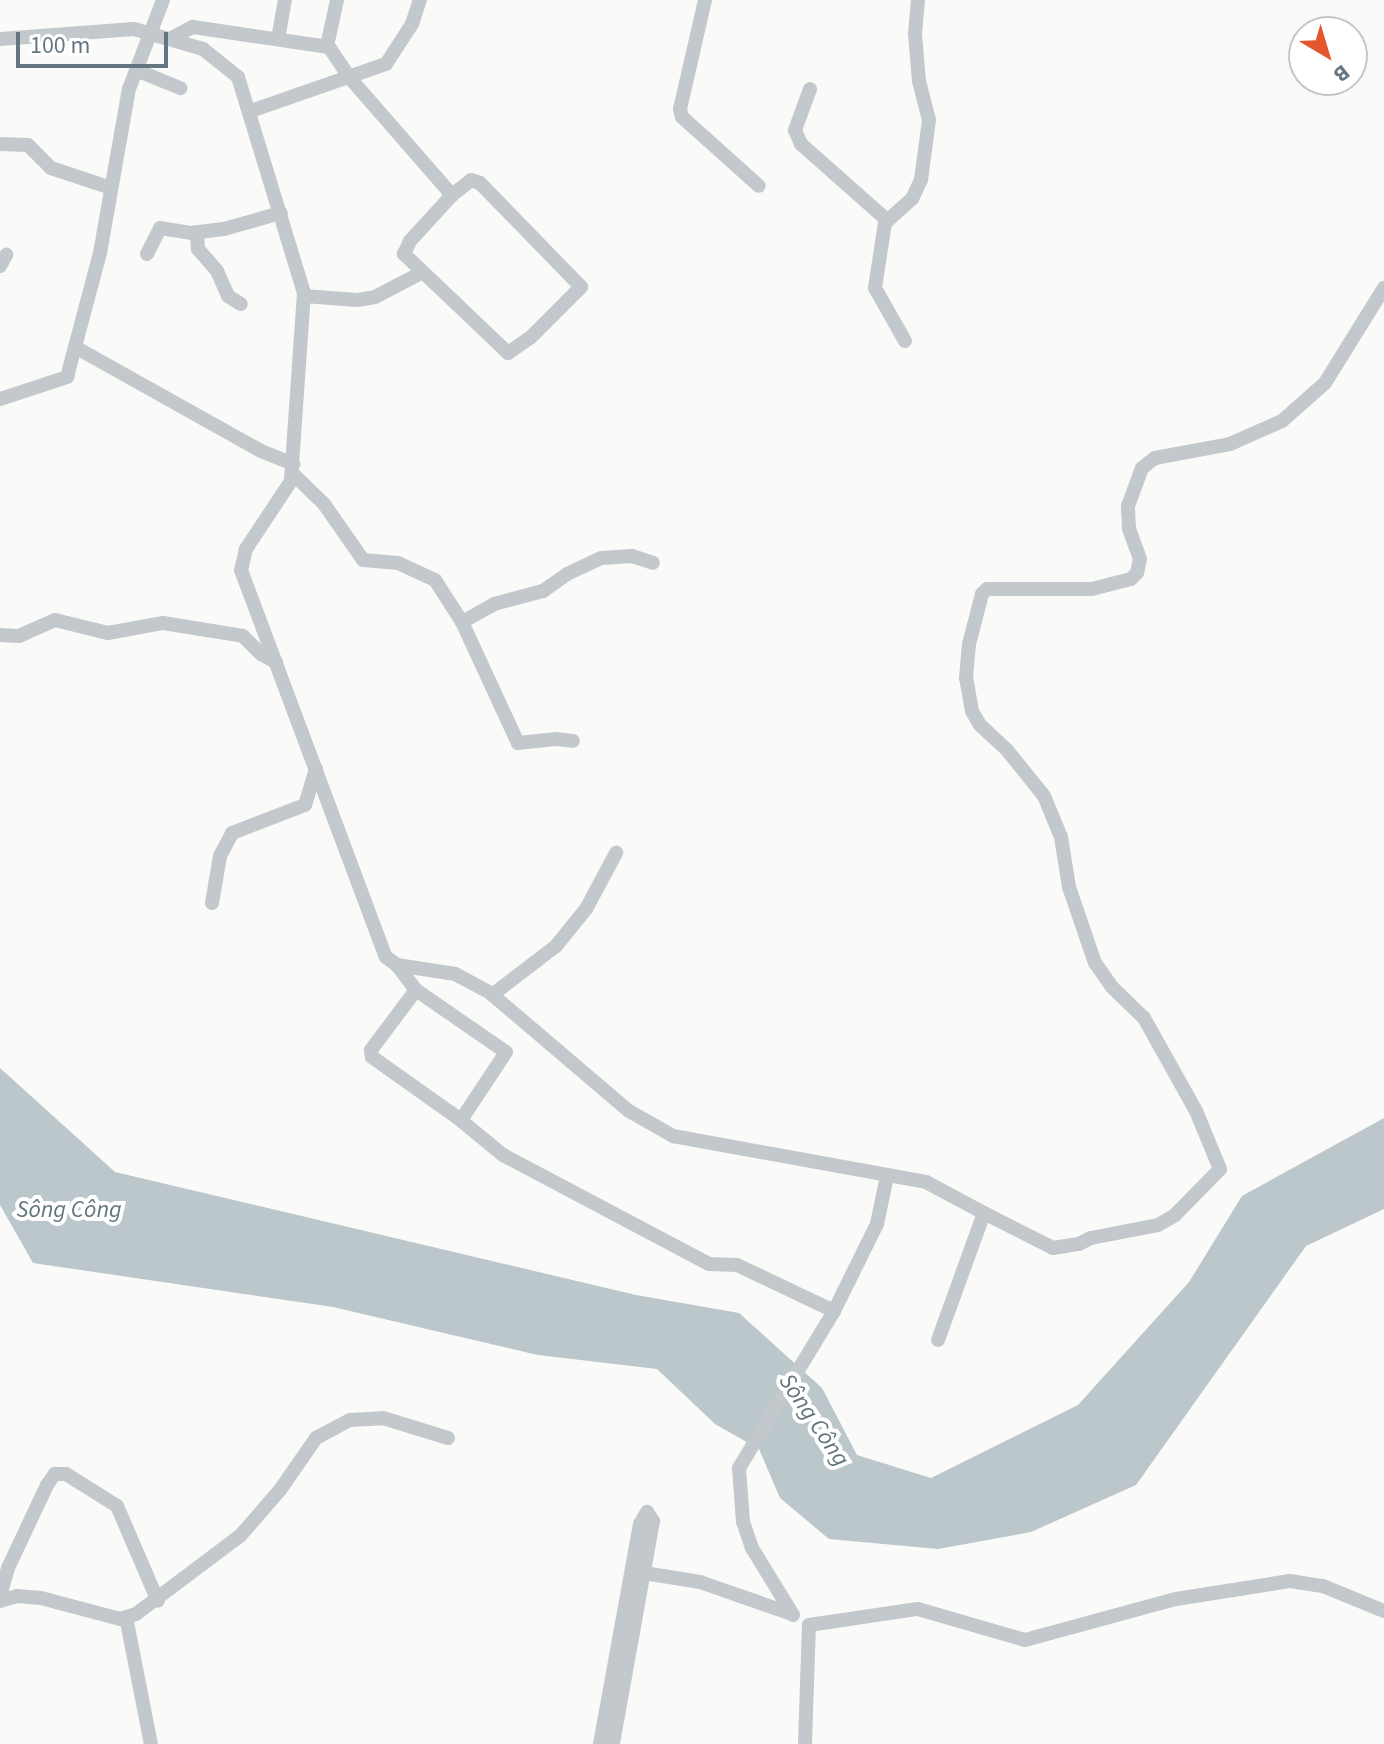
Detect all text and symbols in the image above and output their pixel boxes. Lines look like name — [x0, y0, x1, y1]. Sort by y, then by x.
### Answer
scale bar — [20, 16, 172, 66]
north arrow — [1288, 16, 1368, 96]
text: 100 m — [30, 28, 90, 63]
text: B — [1326, 57, 1357, 90]
water label: Sông Công — [16, 1196, 122, 1224]
water label: Sông Công — [773, 1368, 855, 1472]

